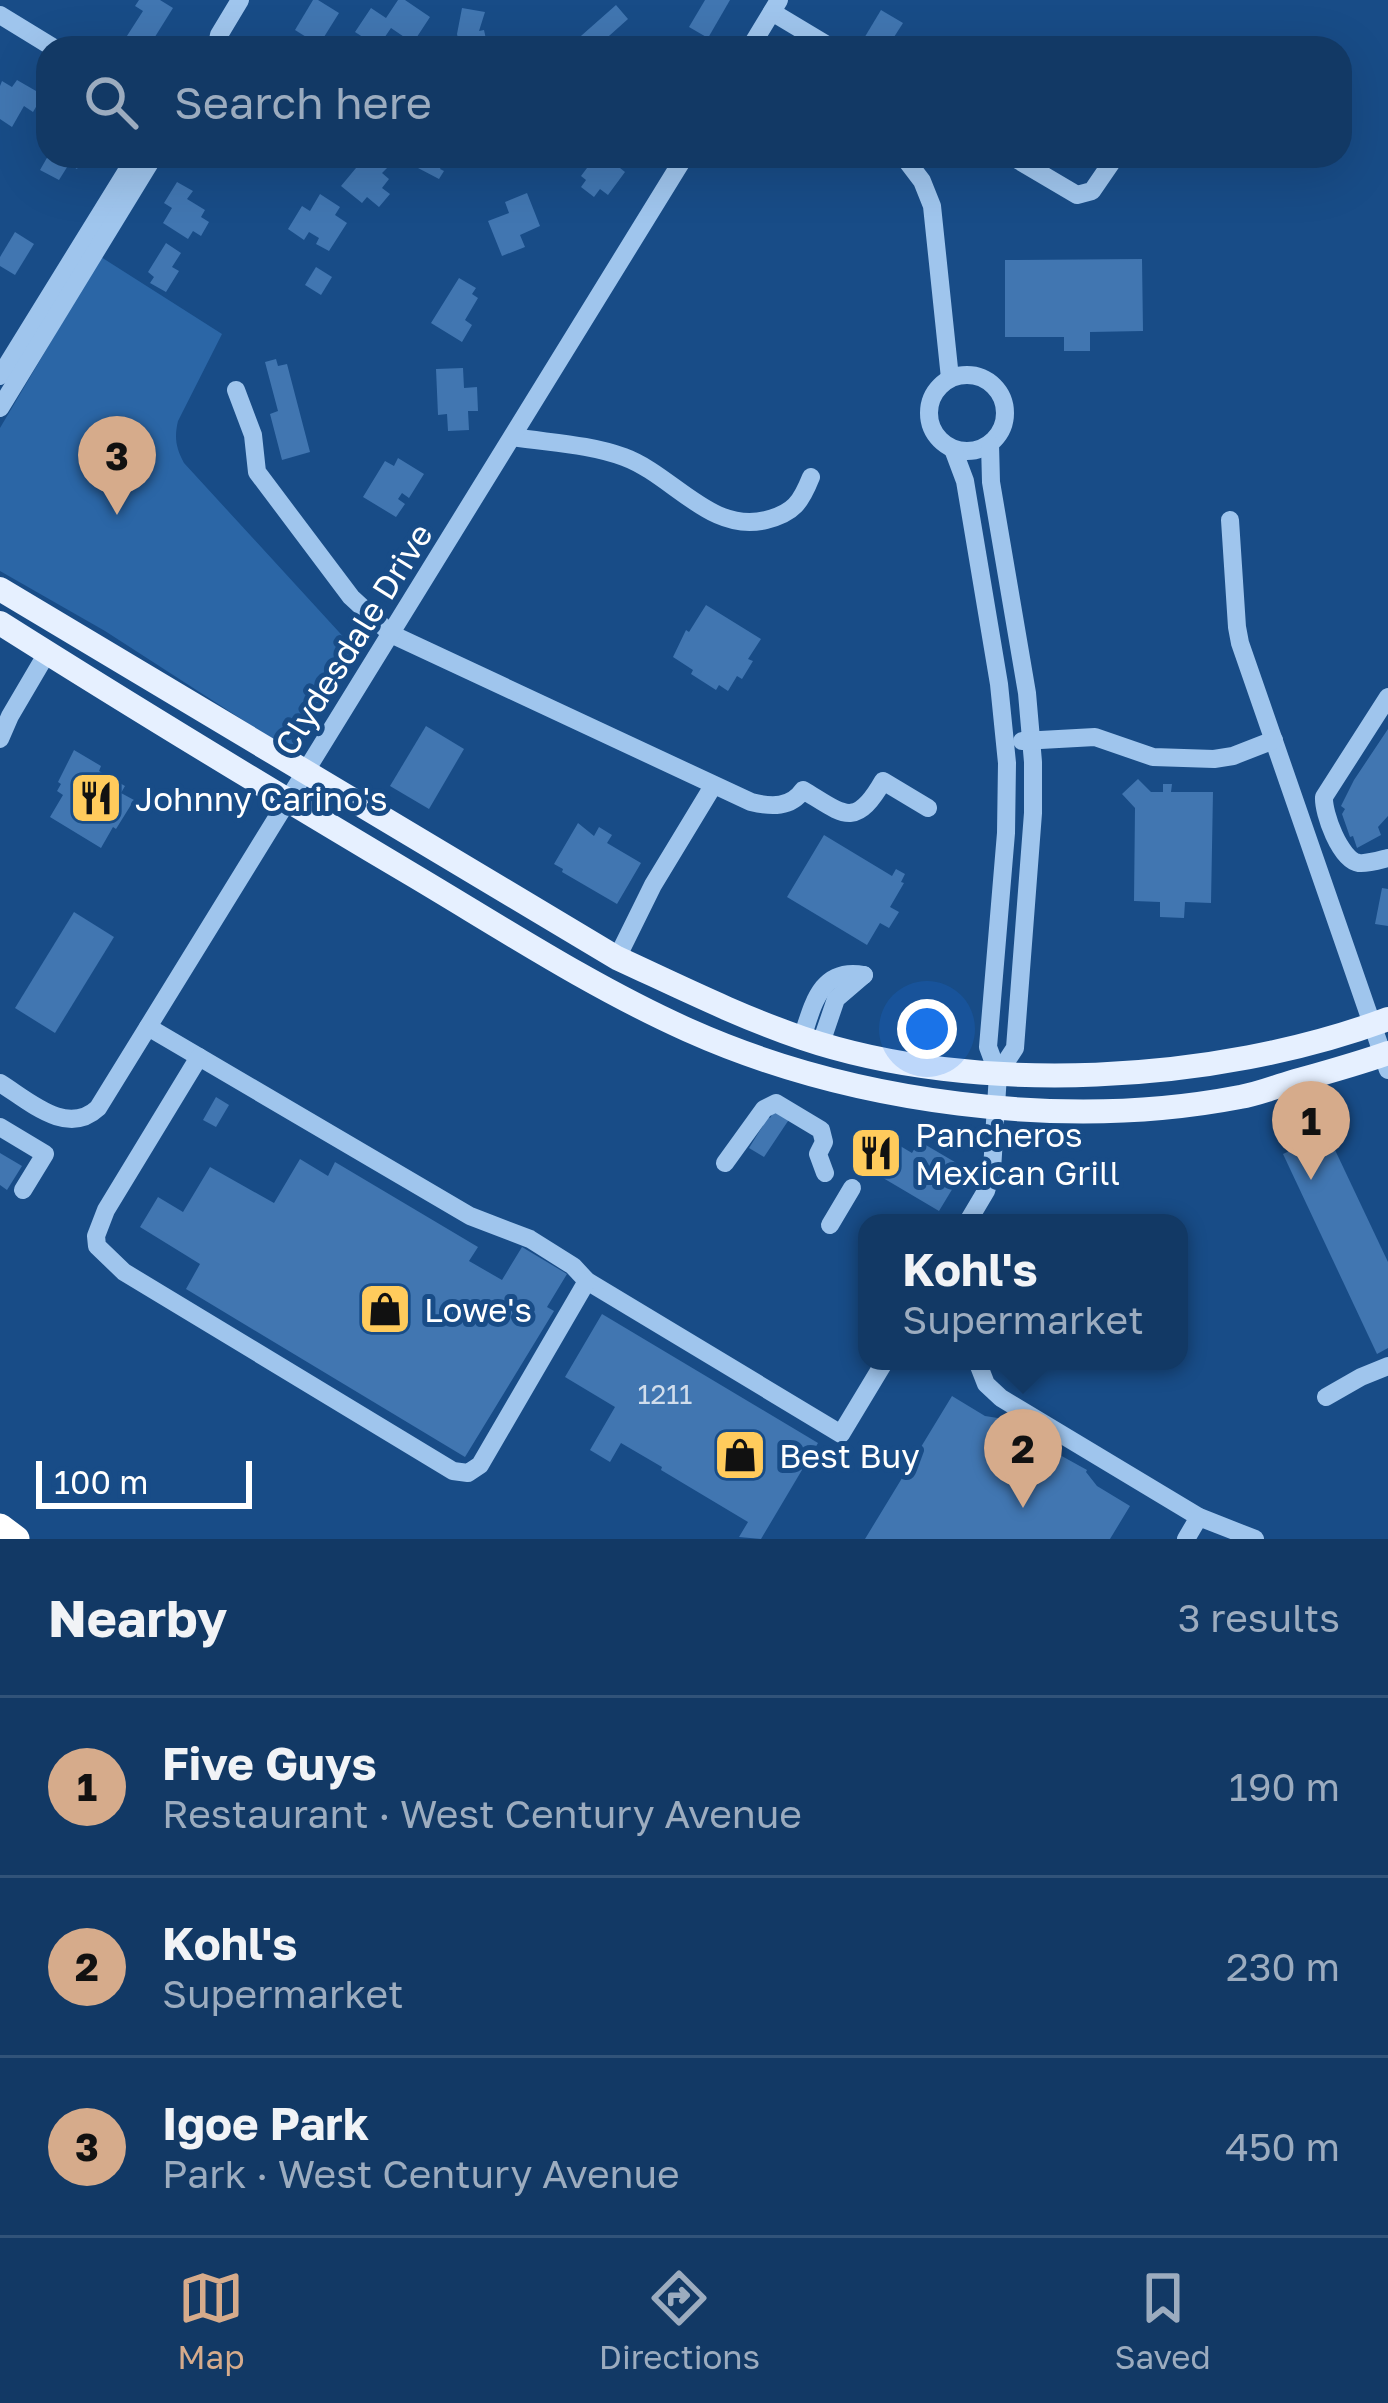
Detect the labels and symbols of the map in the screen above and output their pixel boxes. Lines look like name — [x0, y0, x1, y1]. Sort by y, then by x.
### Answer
pin: 3 — [78, 416, 156, 515]
street label: Clydesdale Drive — [266, 516, 440, 762]
restaurant icon: Johnny Carino's — [68, 770, 124, 826]
place label: Johnny Carino's — [135, 779, 387, 818]
your location — [897, 999, 957, 1059]
pin: 1 — [1272, 1081, 1350, 1180]
place label: Pancheros Mexican Grill — [915, 1115, 1120, 1192]
restaurant icon: Pancheros Mexican Grill — [848, 1125, 904, 1181]
shop icon: Lowe's — [357, 1281, 413, 1337]
place label: Lowe's — [424, 1290, 532, 1329]
house number: 1211 — [638, 1378, 692, 1410]
pin: 2 — [984, 1409, 1062, 1508]
shop icon: Best Buy — [712, 1427, 768, 1483]
place label: Best Buy — [779, 1436, 920, 1475]
scale bar — [36, 1455, 252, 1508]

